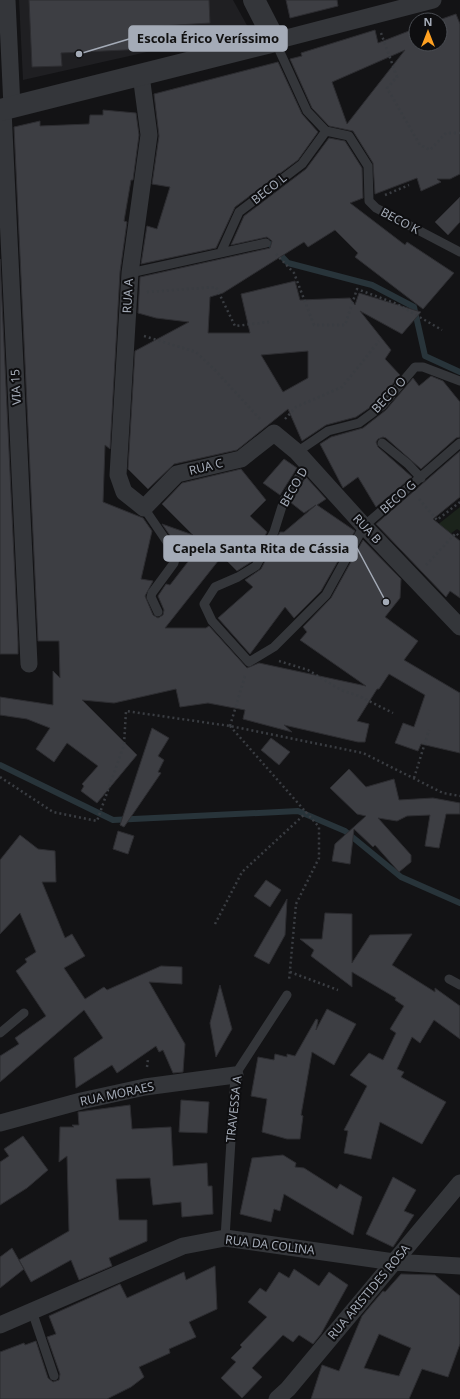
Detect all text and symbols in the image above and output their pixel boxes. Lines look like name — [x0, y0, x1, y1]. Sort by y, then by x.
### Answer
north arrow — [408, 12, 448, 52]
text: N — [424, 14, 432, 29]
callout: Escola Érico Veríssimo — [129, 26, 287, 51]
text: Escola Érico Veríssimo — [137, 29, 279, 47]
street label: BECO L — [247, 169, 290, 208]
street label: BECO K — [378, 203, 423, 238]
street label: RUA A — [118, 278, 137, 314]
street label: VIA 15 — [6, 369, 25, 405]
street label: BECO O — [368, 373, 410, 416]
street label: RUA C — [187, 454, 225, 479]
street label: BECO D — [275, 464, 312, 510]
street label: BECO G — [376, 476, 419, 517]
street label: RUA B — [349, 510, 386, 547]
callout: Capela Santa Rita de Cássia — [164, 536, 357, 561]
text: Capela Santa Rita de Cássia — [173, 539, 349, 557]
street label: TRAVESSA A — [222, 1075, 245, 1143]
street label: RUA MORAES — [78, 1077, 156, 1110]
street label: RUA DA COLINA — [224, 1231, 316, 1258]
street label: RUA ARISTIDES ROSA — [324, 1240, 414, 1343]

